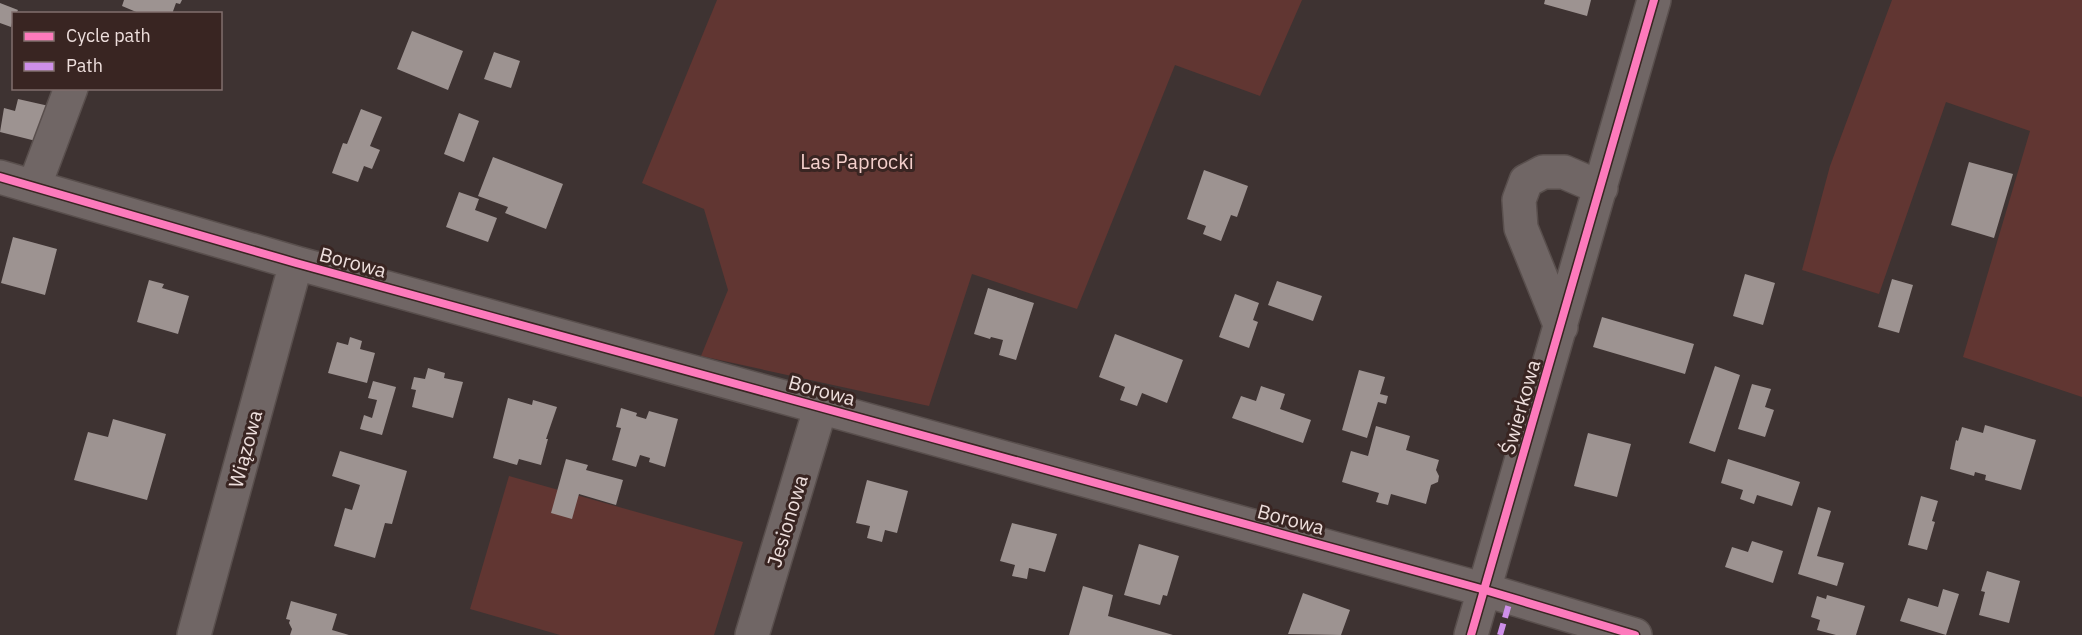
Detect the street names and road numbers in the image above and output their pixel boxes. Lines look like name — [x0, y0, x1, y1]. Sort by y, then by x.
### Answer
street label: Borowa — [316, 240, 390, 284]
street label: Świerkowa — [1494, 356, 1546, 458]
street label: Borowa — [785, 368, 859, 412]
street label: Wiązowa — [222, 407, 268, 491]
street label: Jesionowa — [760, 471, 814, 571]
street label: Borowa — [1254, 497, 1328, 541]

